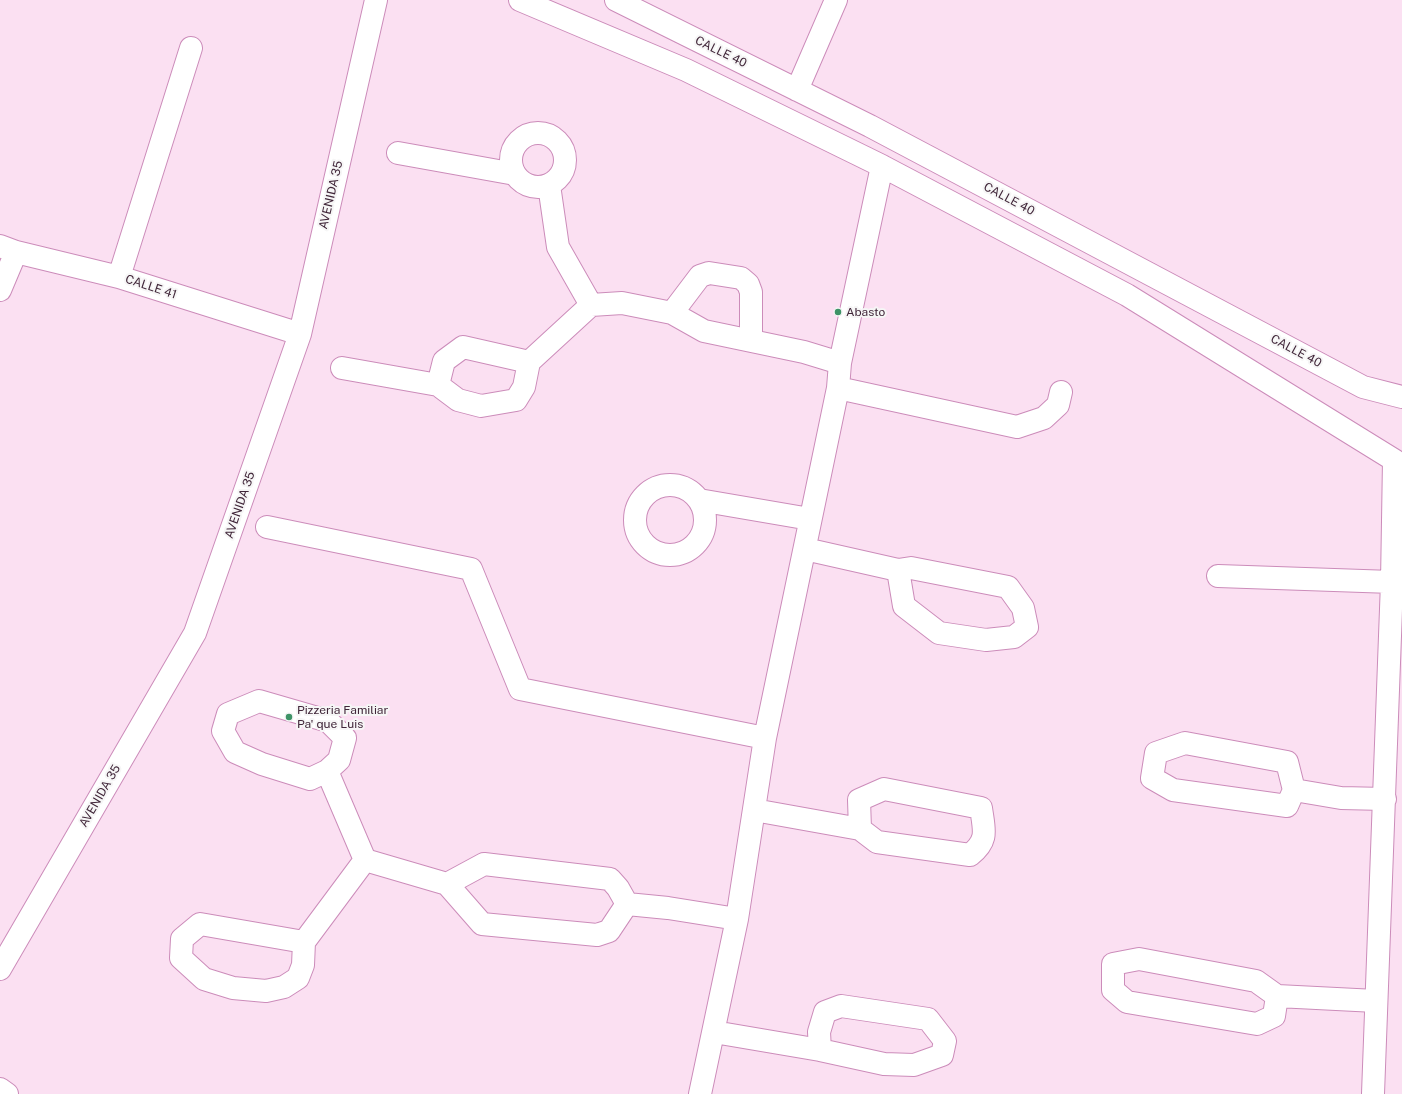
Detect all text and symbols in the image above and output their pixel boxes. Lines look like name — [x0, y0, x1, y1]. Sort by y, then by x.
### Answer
street label: CALLE 40 — [693, 33, 749, 71]
street label: AVENIDA 35 — [316, 159, 346, 231]
street label: CALLE 40 — [981, 180, 1037, 218]
street label: CALLE 41 — [123, 272, 179, 302]
place label: Abasto — [846, 305, 885, 319]
marker: Abasto — [833, 307, 843, 317]
street label: CALLE 40 — [1268, 332, 1324, 370]
street label: AVENIDA 35 — [222, 470, 258, 540]
place label: Pizzeria Familiar Pa' que Luis — [297, 703, 388, 731]
marker: Pizzeria Familiar Pa' que Luis — [284, 712, 294, 722]
street label: AVENIDA 35 — [76, 762, 124, 830]

